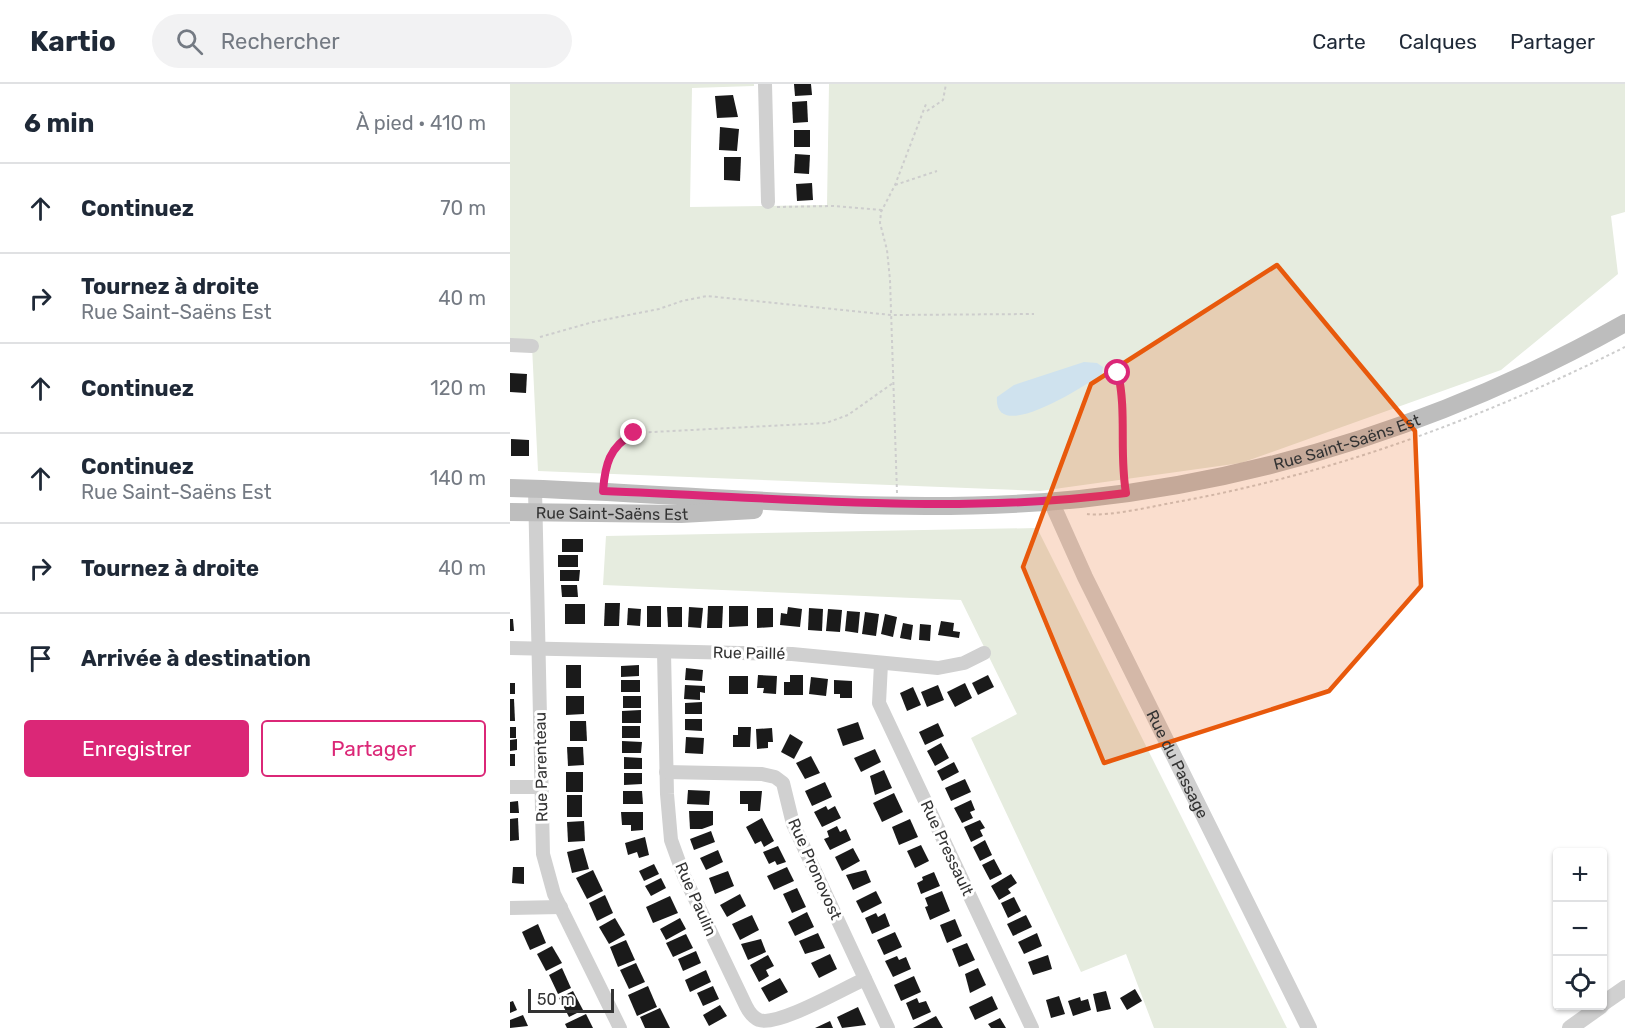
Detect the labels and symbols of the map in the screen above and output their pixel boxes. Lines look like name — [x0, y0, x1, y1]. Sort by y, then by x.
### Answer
route start — [1104, 359, 1130, 385]
street label: Rue Saint-Saëns Est — [1271, 410, 1423, 473]
route end — [620, 419, 646, 445]
street label: Rue Saint-Saëns Est — [536, 503, 689, 524]
street label: Rue Paillé — [713, 643, 785, 663]
street label: Rue du Passage — [1143, 707, 1213, 821]
street label: Rue Parenteau — [531, 712, 551, 822]
street label: Rue Pressault — [917, 797, 977, 899]
street label: Rue Pronovost — [784, 815, 846, 923]
street label: Rue Paulin — [671, 859, 721, 939]
scale bar — [528, 986, 614, 1014]

